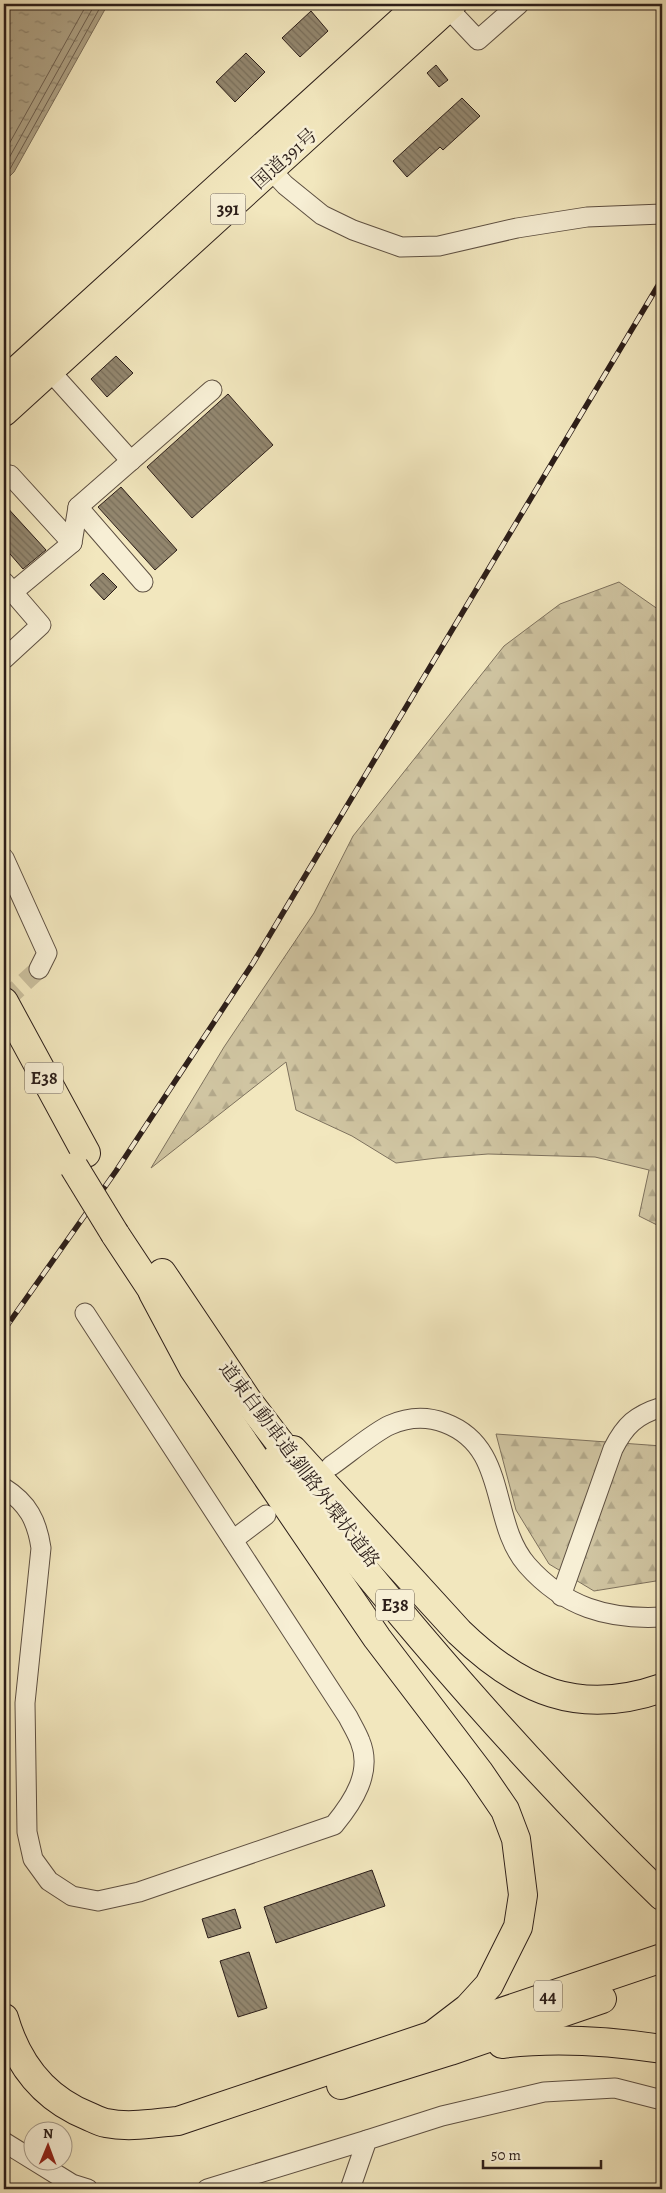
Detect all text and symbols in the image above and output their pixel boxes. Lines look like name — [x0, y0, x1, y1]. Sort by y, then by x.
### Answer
street label: 国道391号 — [246, 122, 323, 195]
road number: 391 — [210, 193, 246, 224]
road number: E38 — [25, 1062, 63, 1094]
street label: 道東自動車道;釧路外環状道路 — [213, 1356, 385, 1573]
road number: E38 — [376, 1590, 414, 1620]
road number: 44 — [534, 1980, 562, 2012]
north arrow — [22, 2120, 72, 2170]
text: N — [43, 2124, 53, 2143]
scale bar — [483, 2138, 601, 2170]
text: 50 m — [491, 2145, 521, 2165]

